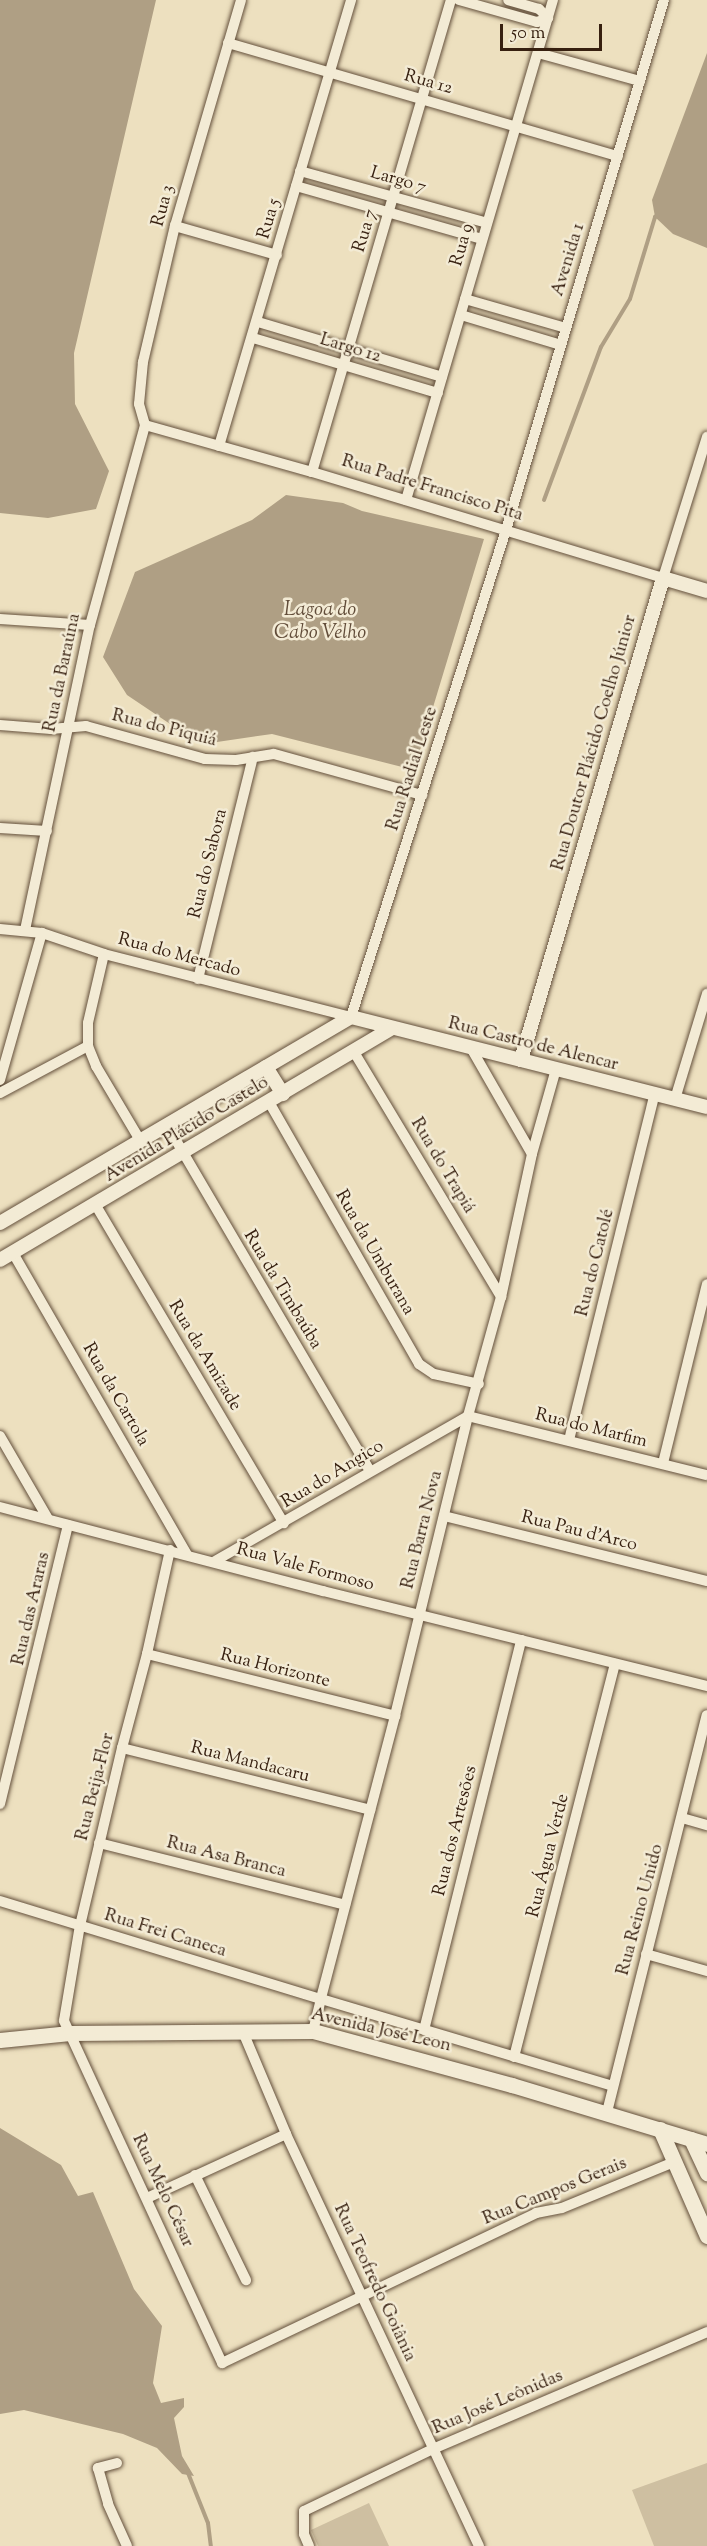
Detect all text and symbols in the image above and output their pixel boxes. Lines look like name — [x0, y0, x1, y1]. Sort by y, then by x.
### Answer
scale bar — [503, 12, 605, 50]
text: 50 m — [511, 21, 545, 47]
street label: Rua 12 — [401, 66, 455, 100]
street label: Largo 7 — [368, 163, 428, 199]
street label: Rua 3 — [148, 183, 180, 229]
street label: Rua 5 — [254, 196, 286, 242]
street label: Rua 7 — [349, 207, 383, 255]
street label: Rua 9 — [447, 221, 479, 269]
street label: Avenida 1 — [548, 221, 590, 299]
street label: Largo 12 — [317, 330, 383, 368]
street label: Rua Padre Francisco Pita — [339, 451, 525, 527]
water label: Lagoa do Cabo Velho — [274, 599, 366, 646]
street label: Rua da Baraúna — [40, 612, 86, 734]
street label: Rua Doutor Plácido Coelho Júnior — [548, 613, 642, 873]
street label: Rua Radial Leste — [383, 704, 443, 834]
street label: Rua do Piquiá — [109, 706, 219, 752]
street label: Rua do Sabora — [185, 807, 233, 921]
street label: Rua do Mercado — [115, 929, 243, 983]
street label: Rua Castro de Alencar — [446, 1013, 620, 1077]
street label: Avenida Plácido Castelo — [101, 1072, 273, 1188]
street label: Rua do Trapiá — [405, 1114, 479, 1218]
street label: Rua da Umburana — [329, 1187, 419, 1319]
street label: Rua do Catolé — [572, 1207, 620, 1319]
street label: Rua da Timbaúba — [238, 1227, 326, 1353]
street label: Rua da Amizade — [163, 1297, 245, 1415]
street label: Rua da Cartola — [77, 1340, 153, 1450]
street label: Rua do Marfim — [533, 1405, 649, 1453]
street label: Rua do Angico — [278, 1436, 388, 1514]
street label: Rua Barra Nova — [398, 1469, 448, 1591]
street label: Rua Pau d'Arco — [519, 1507, 639, 1557]
street label: Rua Vale Formoso — [234, 1539, 376, 1597]
street label: Rua das Araras — [8, 1550, 56, 1668]
street label: Rua Horizonte — [218, 1645, 332, 1693]
street label: Rua Beija-Flor — [72, 1731, 120, 1843]
street label: Rua Mandacaru — [188, 1738, 312, 1788]
street label: Rua dos Artesões — [429, 1764, 483, 1898]
street label: Rua Água Verde — [523, 1792, 575, 1920]
street label: Rua Asa Branca — [164, 1833, 288, 1883]
street label: Rua Reino Unido — [613, 1842, 669, 1978]
street label: Rua Frei Caneca — [101, 1905, 229, 1963]
street label: Avenida José Leon — [309, 2004, 453, 2058]
street label: Rua Melo César — [126, 2131, 198, 2251]
street label: Rua Campos Gerais — [480, 2153, 630, 2231]
street label: Rua Teofredo Goiânia — [328, 2201, 420, 2365]
street label: Rua José Leônidas — [430, 2366, 566, 2440]

